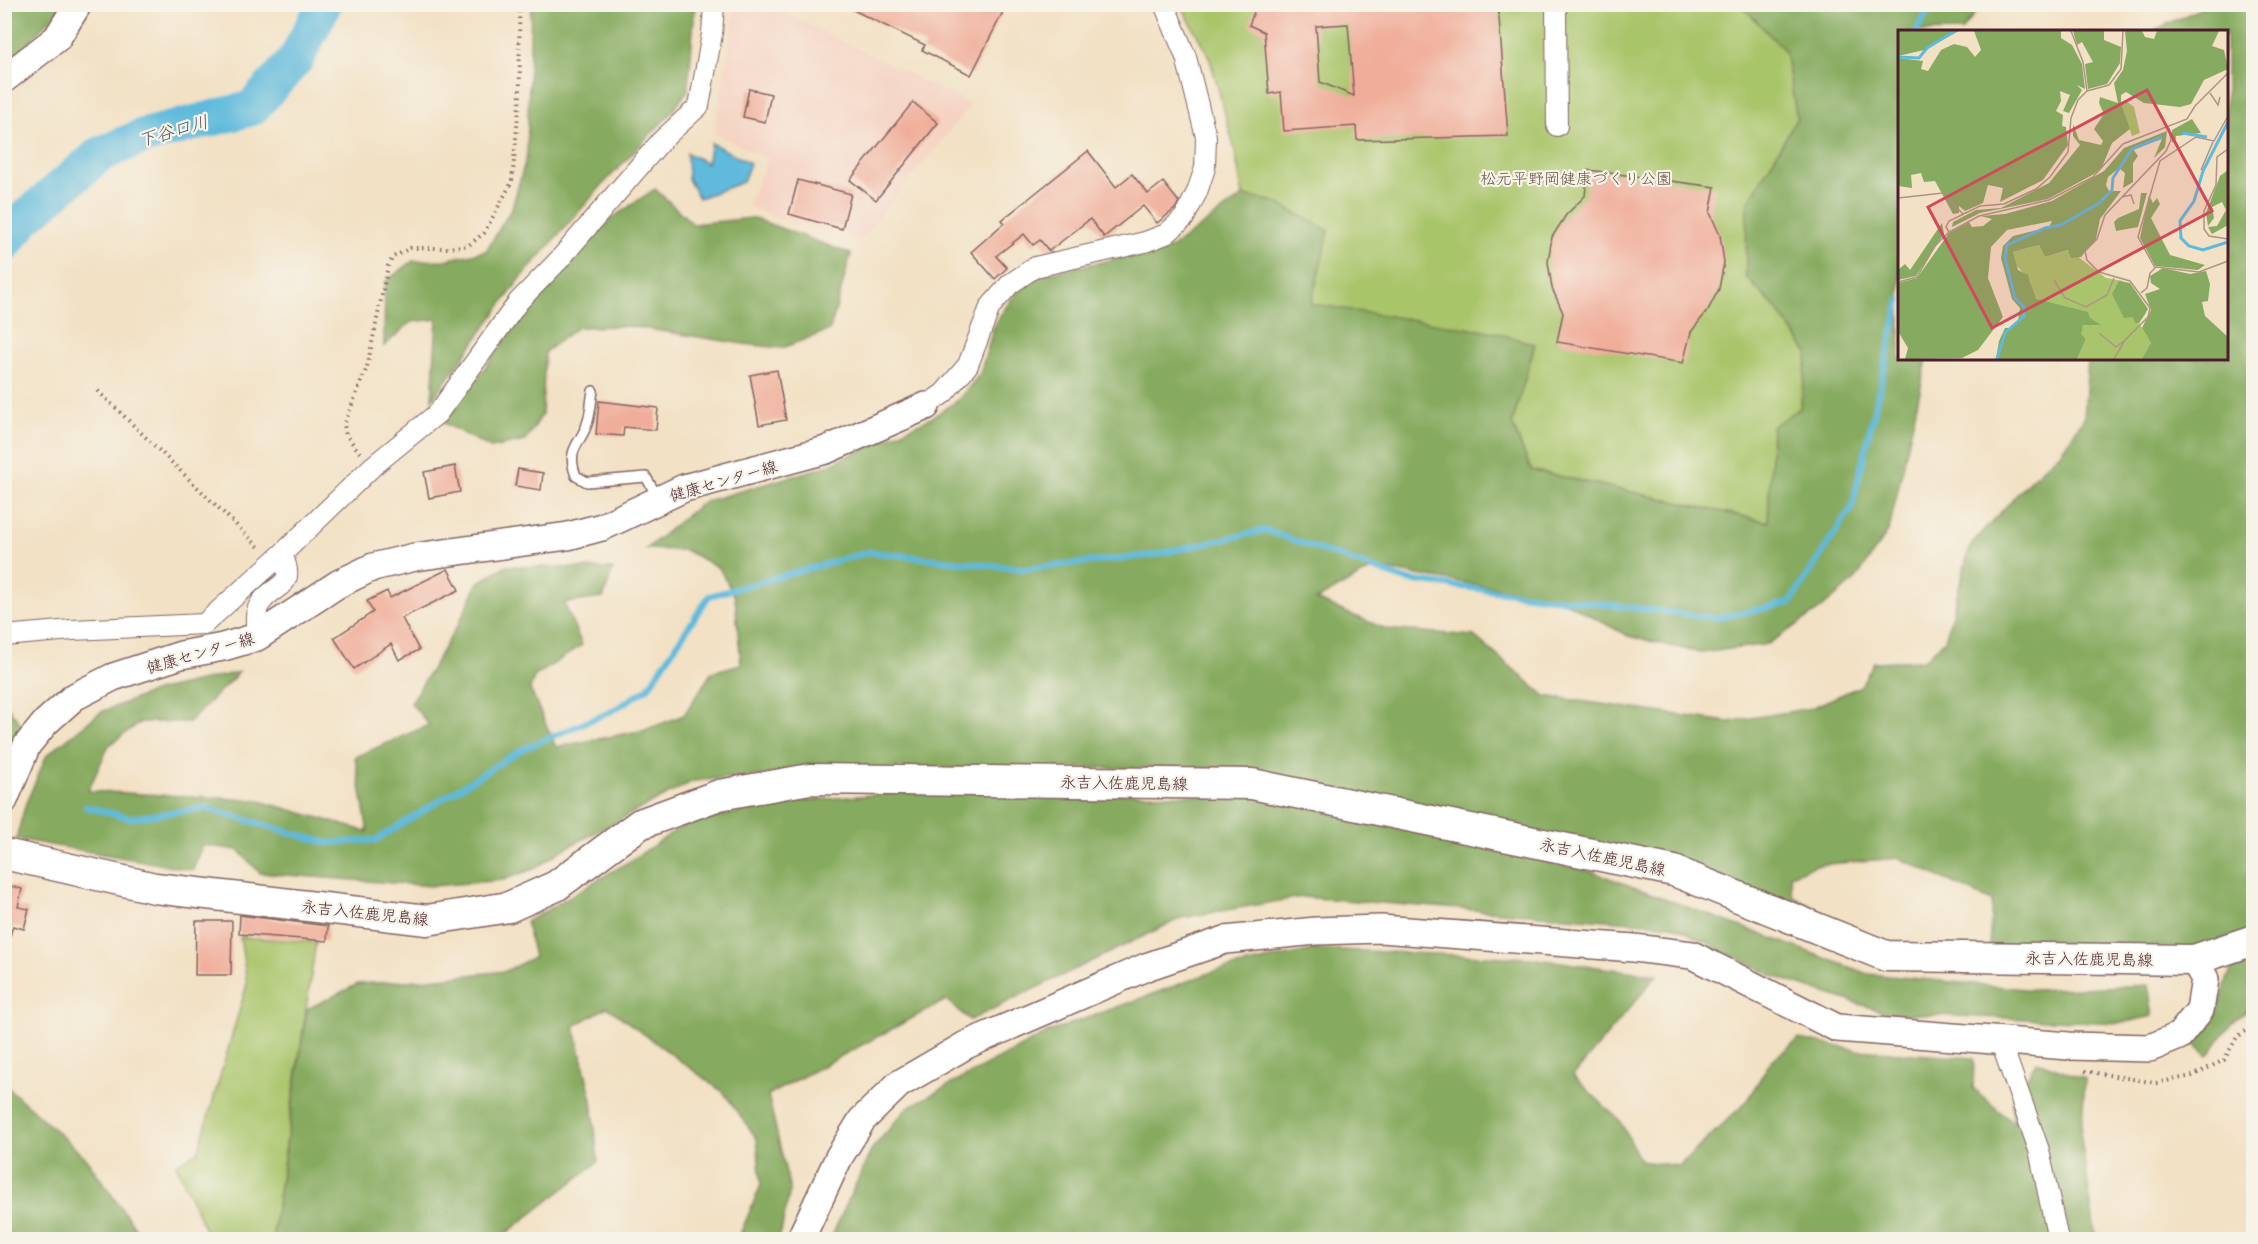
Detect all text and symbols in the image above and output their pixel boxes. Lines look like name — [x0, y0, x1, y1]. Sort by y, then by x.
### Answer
inset map — [1898, 30, 2228, 360]
water label: 下谷口川 — [135, 109, 211, 151]
park label: 松元平野岡健康づくり公園 — [1480, 167, 1672, 188]
street label: 健康センター線 — [667, 455, 779, 505]
street label: 健康センター線 — [144, 627, 256, 677]
street label: 永吉入佐鹿児島線 — [1060, 770, 1188, 794]
street label: 永吉入佐鹿児島線 — [1538, 832, 1668, 880]
street label: 永吉入佐鹿児島線 — [300, 895, 430, 929]
street label: 永吉入佐鹿児島線 — [2025, 946, 2153, 970]

